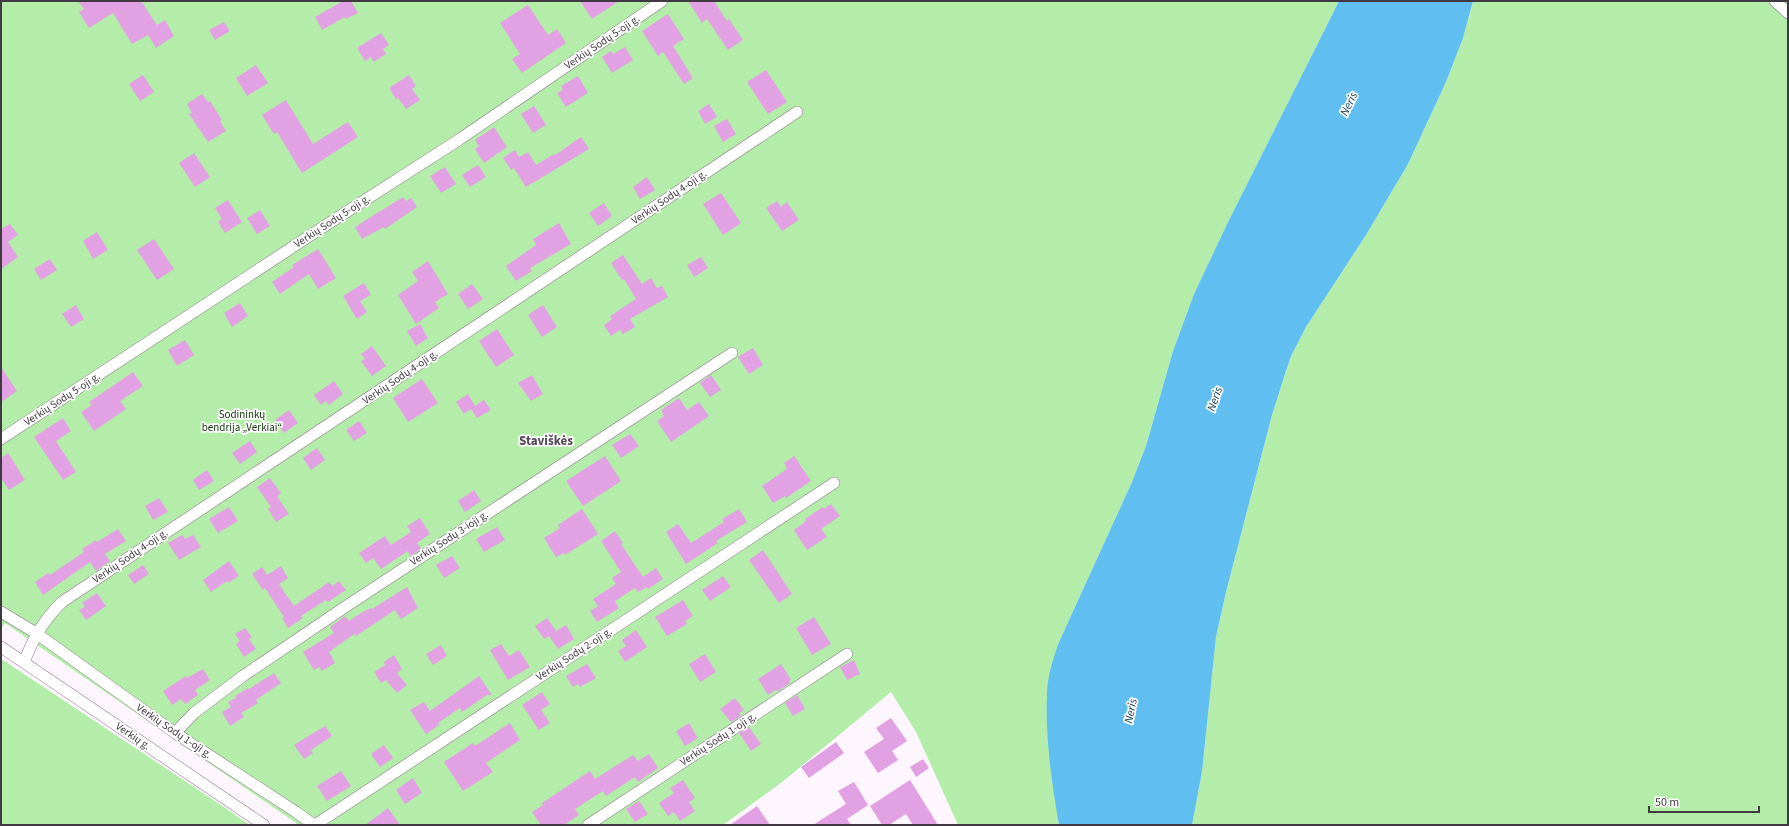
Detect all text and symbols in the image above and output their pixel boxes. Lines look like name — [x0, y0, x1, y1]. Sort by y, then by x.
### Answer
street label: Verkių Sodų 5-oji g. — [561, 11, 643, 73]
water label: Neris — [1336, 89, 1362, 119]
street label: Verkių Sodų 4-oji g. — [628, 166, 710, 228]
street label: Verkių Sodų 5-oji g. — [291, 191, 373, 251]
street label: Verkių Sodų 4-oji g. — [359, 346, 441, 408]
street label: Verkių Sodų 5-oji g. — [21, 369, 103, 429]
water label: Neris — [1203, 384, 1227, 414]
park label: Sodininkų bendrija „Verkiai“ — [202, 407, 282, 435]
district label: Staviškės — [519, 432, 573, 450]
street label: Verkių Sodų 3-ioji g. — [407, 507, 491, 569]
street label: Verkių Sodų 4-oji g. — [89, 525, 171, 587]
street label: Verkių Sodų 2-oji g. — [533, 624, 615, 684]
water label: Neris — [1120, 697, 1142, 725]
street label: Verkių Sodų 1-oji g. — [133, 700, 215, 762]
street label: Verkių Sodų 1-oji g. — [677, 709, 759, 769]
street label: Verkių g. — [112, 719, 154, 753]
scale bar — [1649, 788, 1759, 814]
text: 50 m — [1655, 794, 1679, 811]

